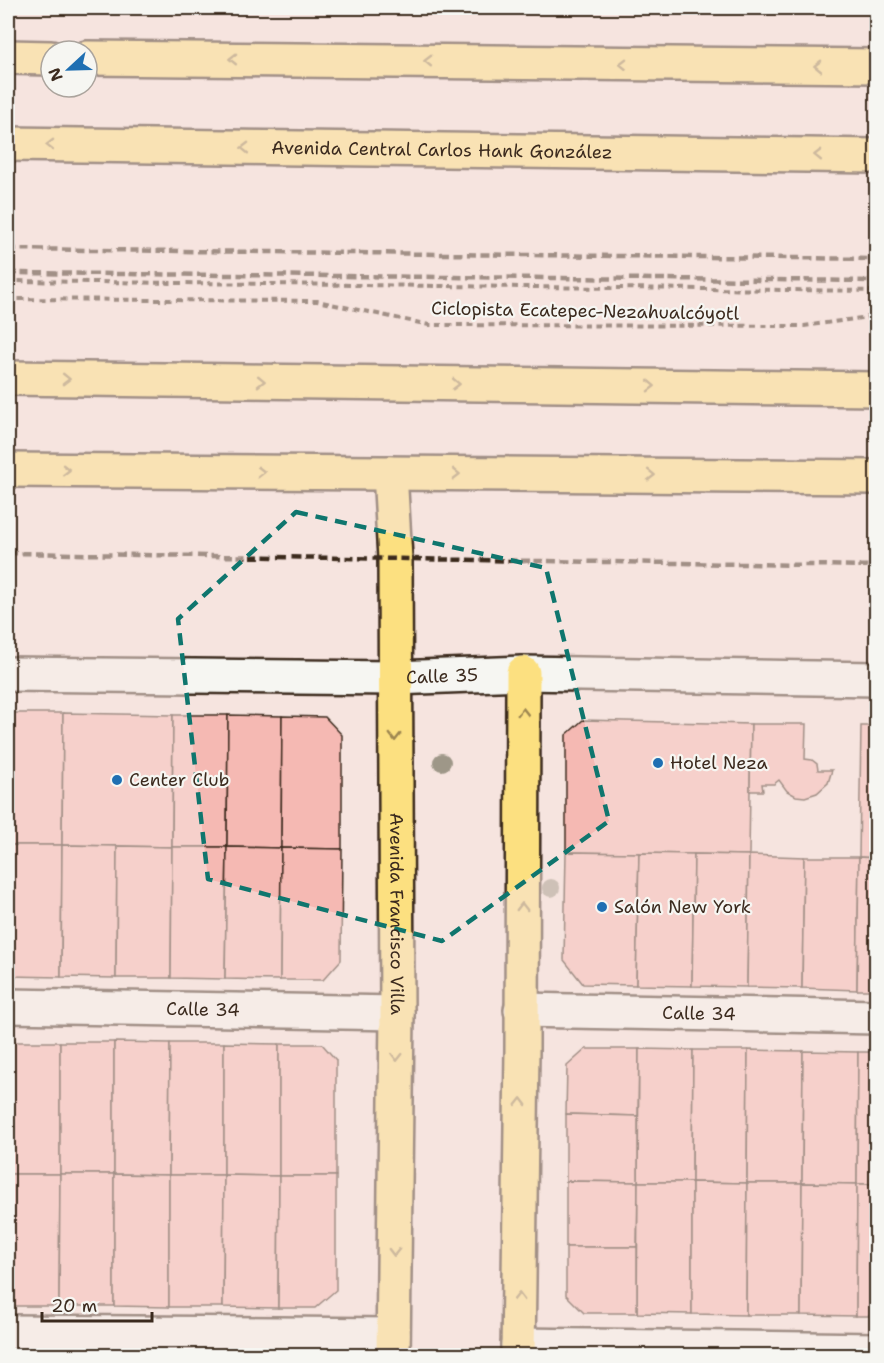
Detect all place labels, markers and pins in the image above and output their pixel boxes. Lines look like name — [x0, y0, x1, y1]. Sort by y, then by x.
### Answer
place label: Hotel Neza — [670, 751, 768, 775]
marker: Hotel Neza — [651, 756, 665, 770]
place label: Center Club — [129, 768, 229, 792]
marker: Center Club — [110, 773, 124, 787]
place label: Salón New York — [614, 895, 751, 919]
marker: Salón New York — [595, 900, 609, 914]

